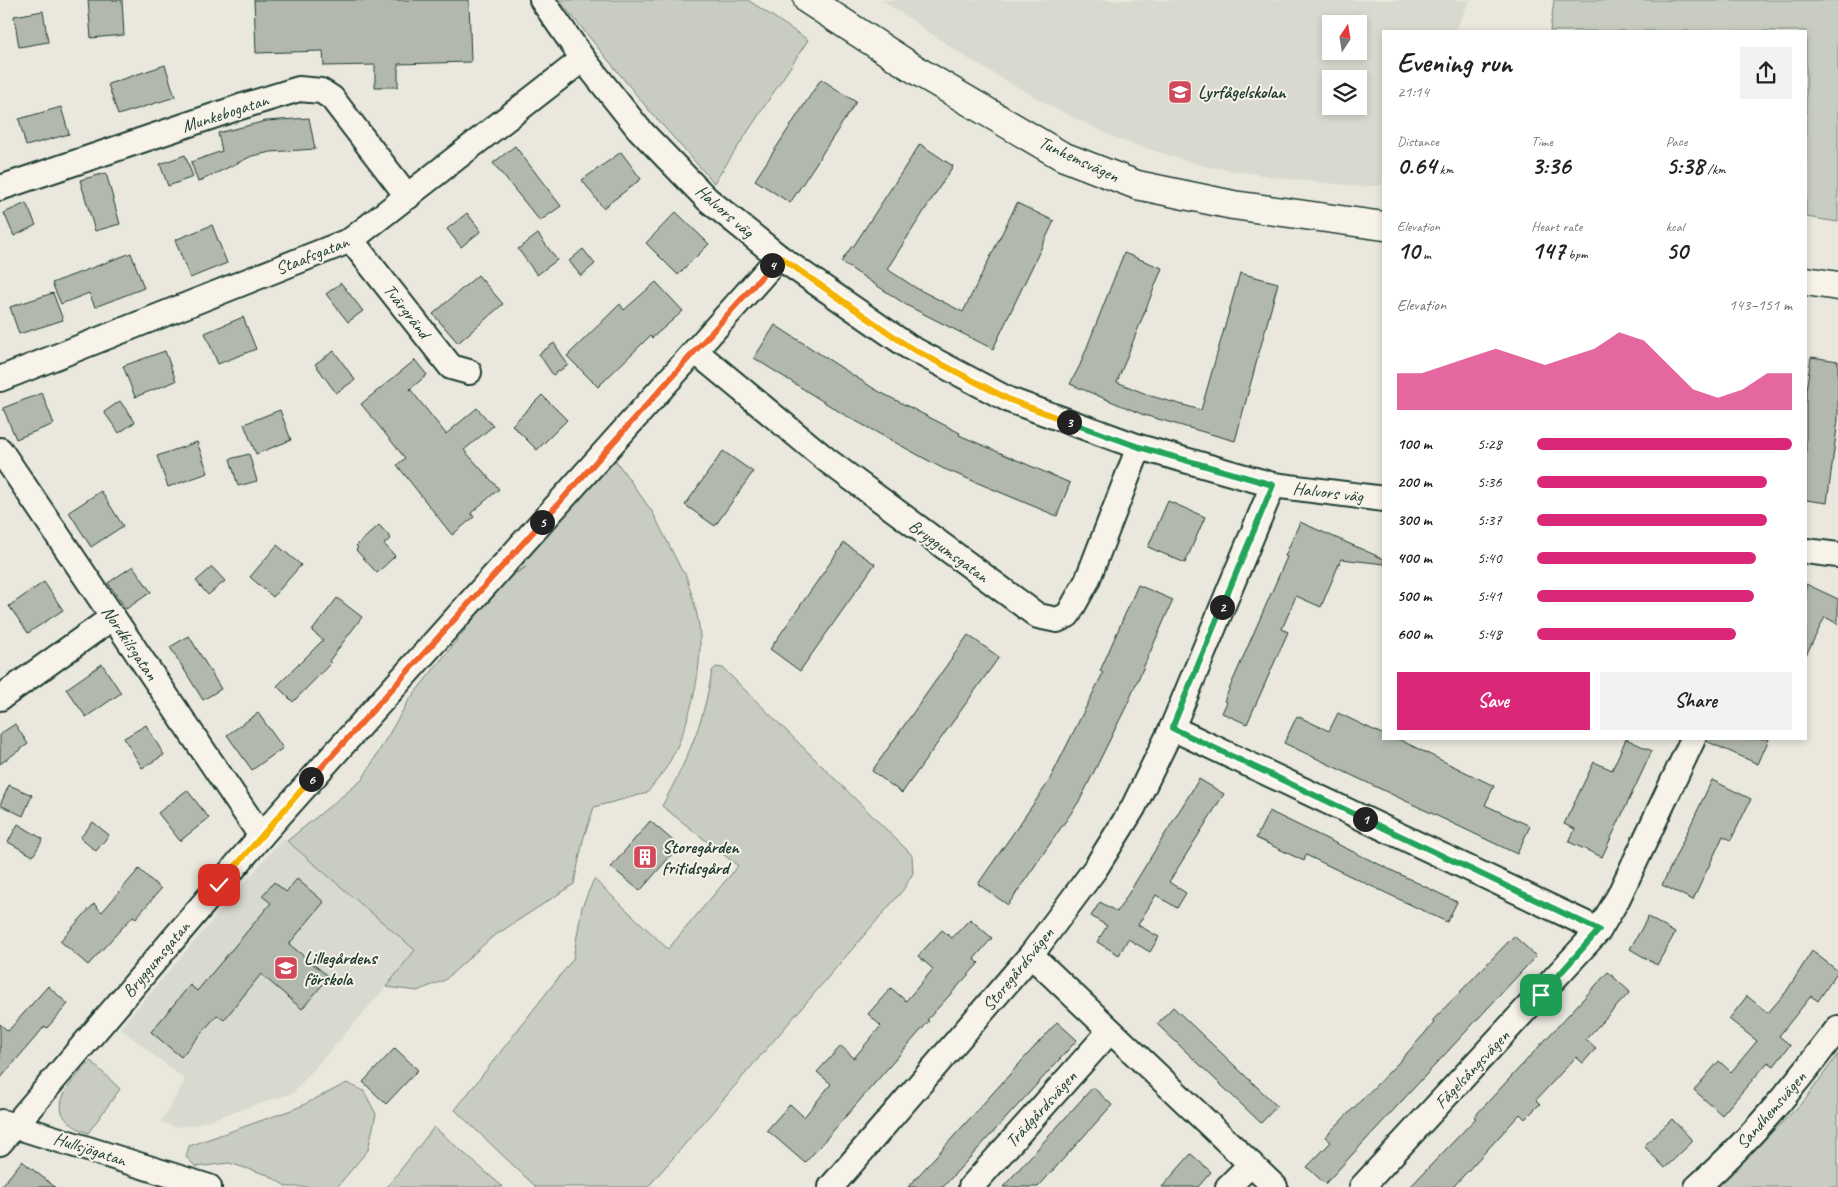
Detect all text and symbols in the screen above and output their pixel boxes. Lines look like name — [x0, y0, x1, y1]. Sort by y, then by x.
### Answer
north arrow — [1322, 15, 1368, 60]
map controls — [1322, 15, 1367, 115]
text: Evening run — [1397, 45, 1512, 80]
button: share — [1740, 47, 1792, 99]
button: layers — [1322, 70, 1367, 115]
school or university icon: Lyrfågelskolan — [1167, 79, 1193, 105]
place label: Lyrfågelskolan — [1198, 81, 1287, 103]
text: 21:14 — [1397, 82, 1429, 102]
street label: Munkebogatan — [179, 88, 272, 137]
street label: Tunhemsvägen — [1035, 131, 1123, 187]
text: Distance — [1397, 133, 1439, 150]
text: Time — [1531, 133, 1553, 150]
text: Pace — [1666, 133, 1687, 150]
text: 0.64 — [1397, 150, 1436, 182]
text: 3:36 — [1531, 150, 1571, 182]
text: 5:38 — [1666, 150, 1704, 182]
text: km — [1436, 161, 1453, 178]
text: /km — [1704, 161, 1726, 178]
street label: Halvors väg — [691, 180, 760, 243]
text: Elevation — [1397, 218, 1440, 235]
text: Heart rate — [1531, 218, 1582, 235]
text: kcal — [1666, 218, 1684, 235]
street label: Staafsgatan — [272, 230, 353, 280]
text: 10 — [1397, 235, 1420, 267]
text: 147 — [1531, 235, 1565, 267]
text: 50 — [1666, 235, 1688, 267]
text: m — [1420, 246, 1431, 263]
text: bpm — [1565, 246, 1588, 263]
pin: 4 — [760, 252, 784, 278]
text: 4 — [769, 257, 776, 274]
street label: Tvärgränd — [379, 279, 437, 345]
text: Elevation — [1397, 295, 1446, 315]
text: 143–151 m — [1729, 295, 1792, 315]
pin: 3 — [1056, 410, 1082, 434]
text: 3 — [1066, 414, 1073, 431]
text: 100 m — [1397, 434, 1432, 454]
text: 5:28 — [1477, 434, 1502, 454]
text: 200 m — [1397, 472, 1432, 492]
text: 5:36 — [1477, 472, 1502, 492]
street label: Halvors väg — [1292, 477, 1366, 507]
pin: 5 — [530, 510, 554, 534]
text: 300 m — [1397, 510, 1432, 530]
text: 5:37 — [1477, 510, 1502, 530]
text: 5 — [539, 514, 546, 531]
street label: Bryggumsgatan — [905, 515, 994, 588]
text: 400 m — [1397, 548, 1432, 568]
text: 5:40 — [1477, 548, 1502, 568]
text: 500 m — [1397, 586, 1431, 606]
text: 5:41 — [1477, 586, 1502, 606]
pin: 2 — [1210, 594, 1234, 620]
text: 2 — [1219, 599, 1226, 616]
street label: Nordkilsgatan — [97, 601, 164, 685]
text: 600 m — [1397, 624, 1432, 644]
text: 5:48 — [1477, 624, 1502, 644]
button: Save — [1397, 672, 1590, 730]
button: Share — [1600, 672, 1792, 730]
pin: 6 — [298, 766, 324, 792]
text: 6 — [308, 771, 315, 788]
pin: 1 — [1352, 806, 1378, 832]
text: 1 — [1362, 811, 1369, 828]
place label: Storegården fritidsgård — [662, 836, 740, 879]
building icon: Storegården fritidsgård — [632, 844, 658, 870]
pin — [198, 864, 240, 906]
icon: check — [205, 871, 233, 899]
street label: Bryggumsgatan — [117, 915, 195, 1002]
street label: Storegårdsvägen — [977, 922, 1059, 1016]
place label: Lillegårdens förskola — [304, 947, 378, 990]
school or university icon: Lillegårdens förskola — [273, 955, 299, 981]
pin — [1520, 974, 1562, 1016]
icon: arrive — [1527, 981, 1555, 1009]
street label: Fågelsångsvägen — [1430, 1024, 1515, 1113]
street label: Trädgårdsvägen — [1001, 1065, 1082, 1152]
street label: Sandhemsvägen — [1731, 1066, 1811, 1153]
street label: Hullsjögatan — [51, 1127, 130, 1171]

